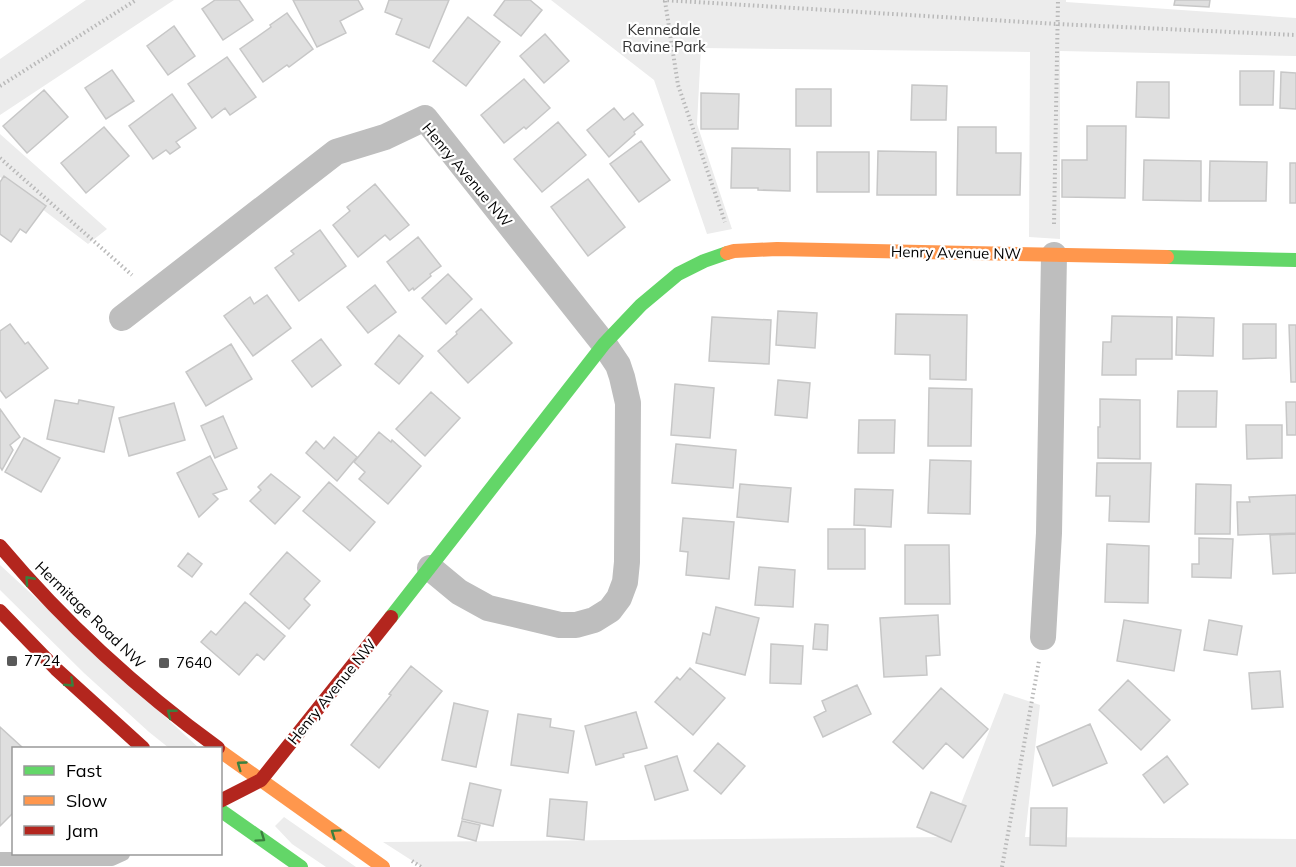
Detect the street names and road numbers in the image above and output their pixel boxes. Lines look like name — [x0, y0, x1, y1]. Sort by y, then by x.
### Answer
street label: Henry Avenue NW — [418, 119, 517, 231]
street label: Henry Avenue NW — [891, 242, 1022, 263]
street label: Hermitage Road NW — [31, 557, 150, 672]
street label: Henry Avenue NW — [283, 635, 380, 748]

